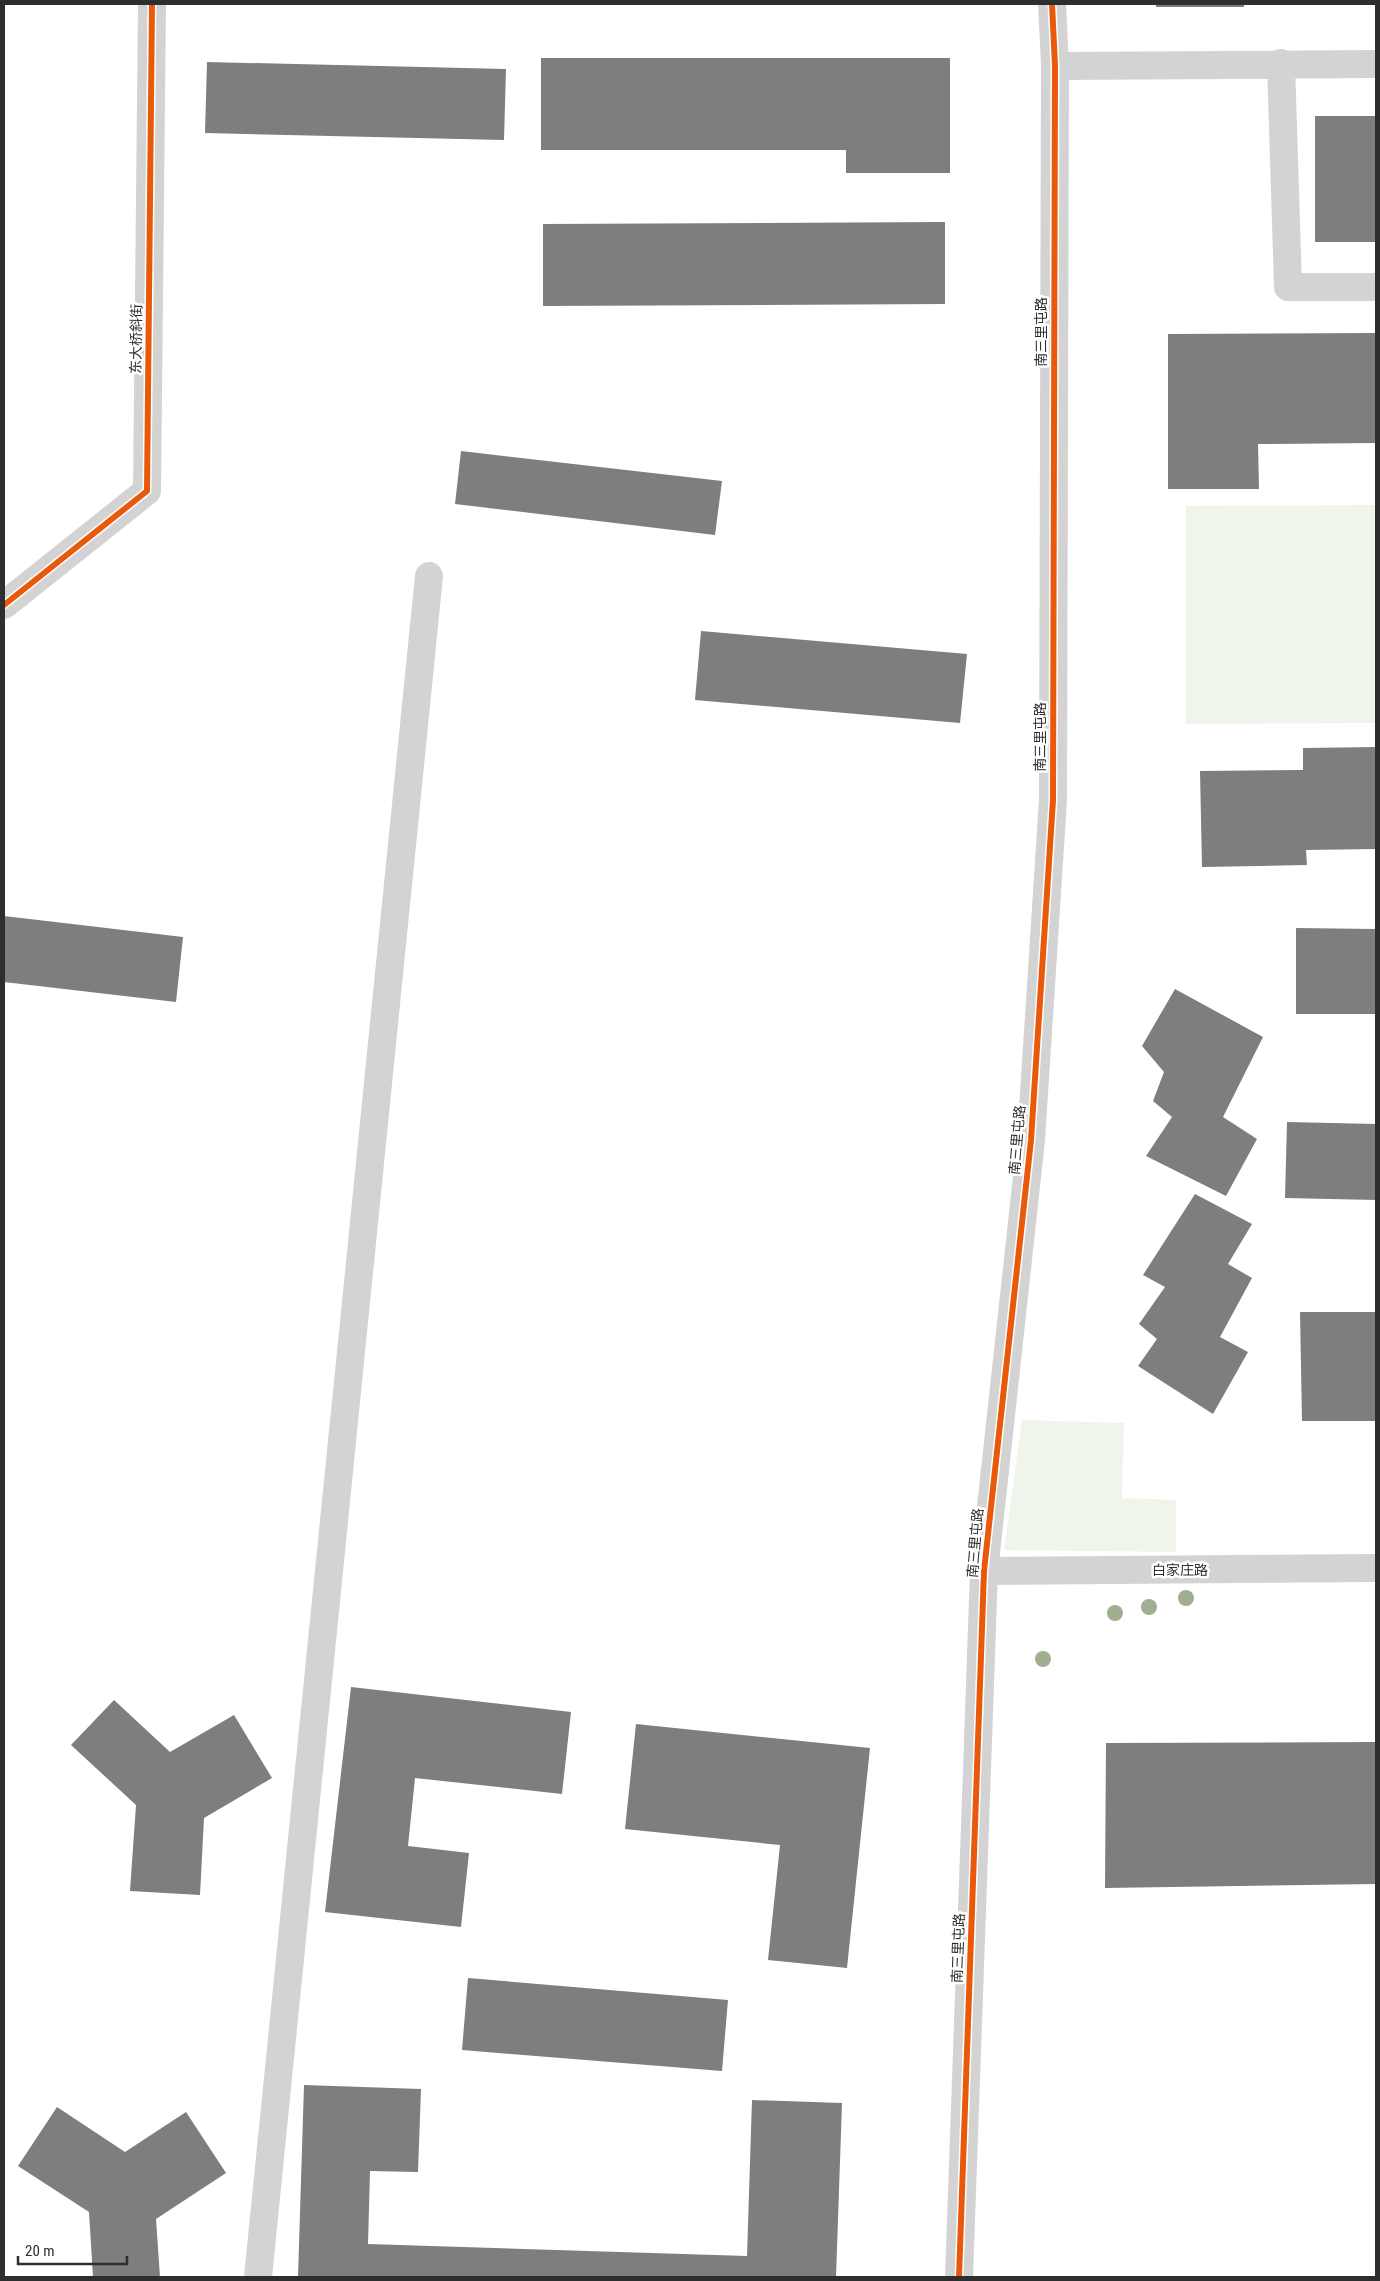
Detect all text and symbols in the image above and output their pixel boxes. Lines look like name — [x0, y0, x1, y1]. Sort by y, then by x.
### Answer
street label: 南三里屯路 — [1033, 297, 1049, 367]
street label: 东大桥斜街 — [127, 304, 145, 374]
street label: 南三里屯路 — [1032, 702, 1048, 772]
street label: 南三里屯路 — [1006, 1104, 1028, 1176]
street label: 南三里屯路 — [964, 1507, 986, 1579]
street label: 白家庄路 — [1152, 1562, 1208, 1578]
street label: 南三里屯路 — [949, 1913, 967, 1983]
scale bar — [18, 2234, 126, 2266]
text: 20 m — [25, 2242, 55, 2260]

